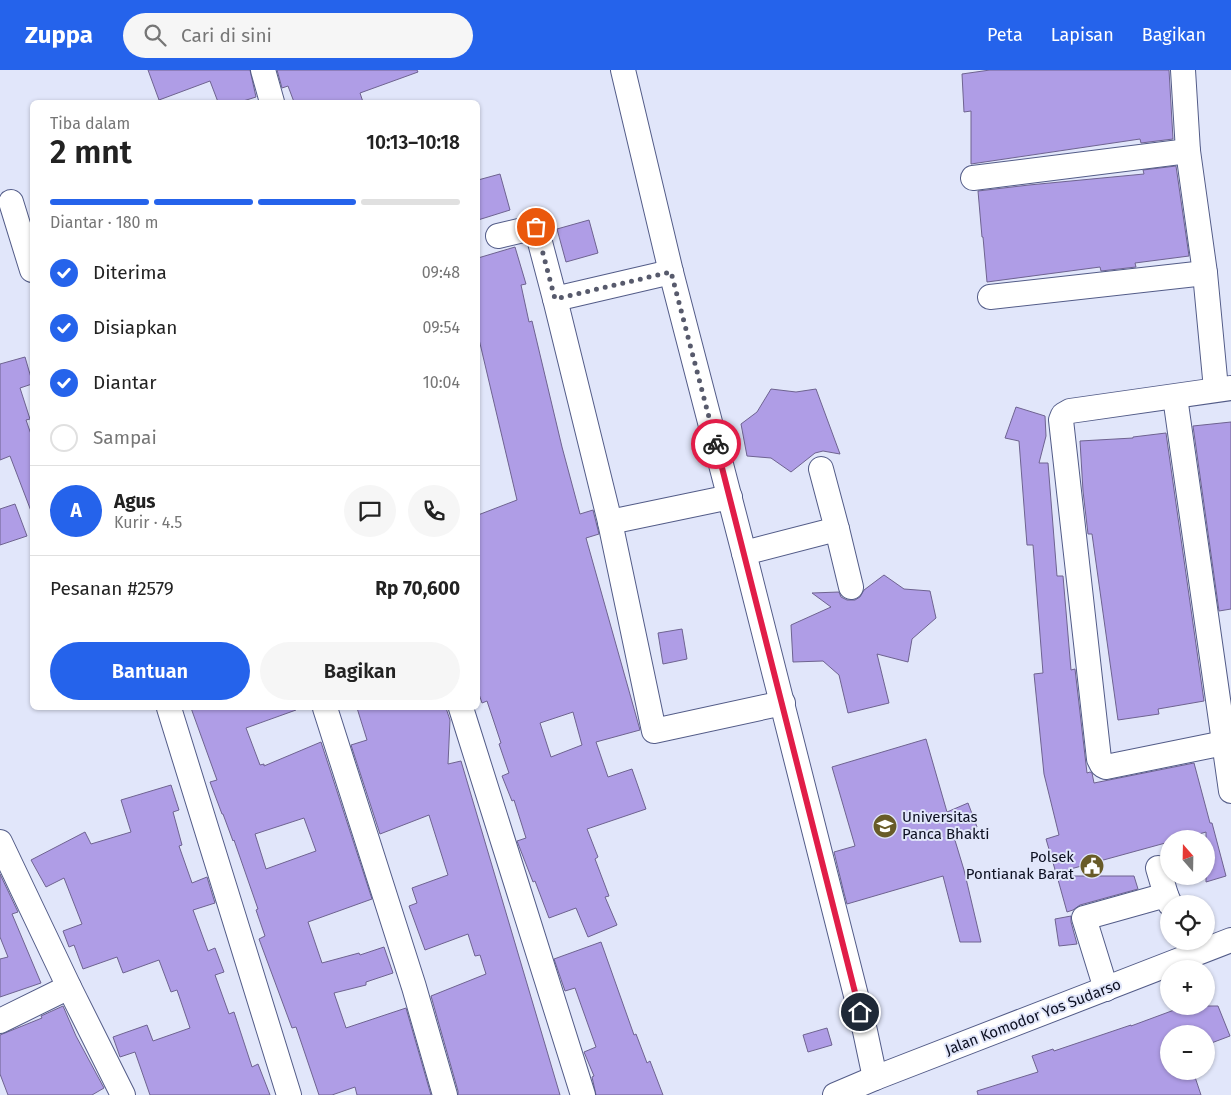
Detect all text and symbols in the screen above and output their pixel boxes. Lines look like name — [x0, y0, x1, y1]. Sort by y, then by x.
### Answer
search box — [123, 13, 473, 58]
text: Zuppa — [25, 21, 93, 49]
icon: search — [141, 21, 169, 49]
text: Cari di sini — [181, 24, 272, 47]
text: Peta — [987, 24, 1023, 46]
text: Lapisan — [1051, 24, 1114, 46]
text: Bagikan — [1142, 24, 1206, 46]
text: Tiba dalam — [50, 114, 130, 133]
text: 10:13–10:18 — [366, 131, 460, 154]
text: 2 mnt — [50, 133, 132, 171]
pin — [515, 206, 557, 248]
text: Diantar · 180 m — [50, 213, 158, 232]
icon: bag — [522, 213, 550, 241]
icon: check — [50, 259, 78, 287]
text: Diterima — [93, 261, 167, 284]
text: 09:48 — [422, 263, 460, 282]
icon: check — [50, 314, 78, 342]
text: Disiapkan — [93, 316, 177, 339]
text: 09:54 — [422, 318, 460, 337]
icon: check — [50, 369, 78, 397]
text: Diantar — [93, 371, 156, 394]
text: 10:04 — [423, 373, 460, 392]
courier — [691, 419, 741, 469]
text: Sampai — [93, 426, 157, 449]
icon: bike — [702, 430, 730, 458]
button: chat — [344, 485, 396, 537]
button: phone — [408, 485, 460, 537]
text: Agus — [114, 490, 156, 513]
text: A — [70, 499, 82, 522]
text: Kurir · 4.5 — [114, 513, 182, 532]
text: Pesanan #2579 — [50, 577, 174, 600]
text: Rp 70,600 — [375, 577, 460, 600]
button: Bantuan — [50, 642, 250, 700]
button: Bagikan — [260, 642, 460, 700]
place label: Universitas Panca Bhakti — [902, 808, 989, 843]
school or university icon: Universitas Panca Bhakti — [872, 813, 898, 839]
north arrow — [1160, 830, 1215, 885]
map controls — [1160, 830, 1215, 1080]
place label: Polsek Pontianak Barat — [966, 848, 1075, 883]
public building icon: Polsek Pontianak Barat — [1079, 853, 1105, 879]
button: locate — [1160, 895, 1215, 950]
button: + — [1160, 960, 1215, 1015]
street label: Jalan Komodor Yos Sudarso — [943, 975, 1123, 1059]
pin — [839, 991, 881, 1033]
icon: home — [846, 998, 874, 1026]
button: − — [1160, 1025, 1215, 1080]

